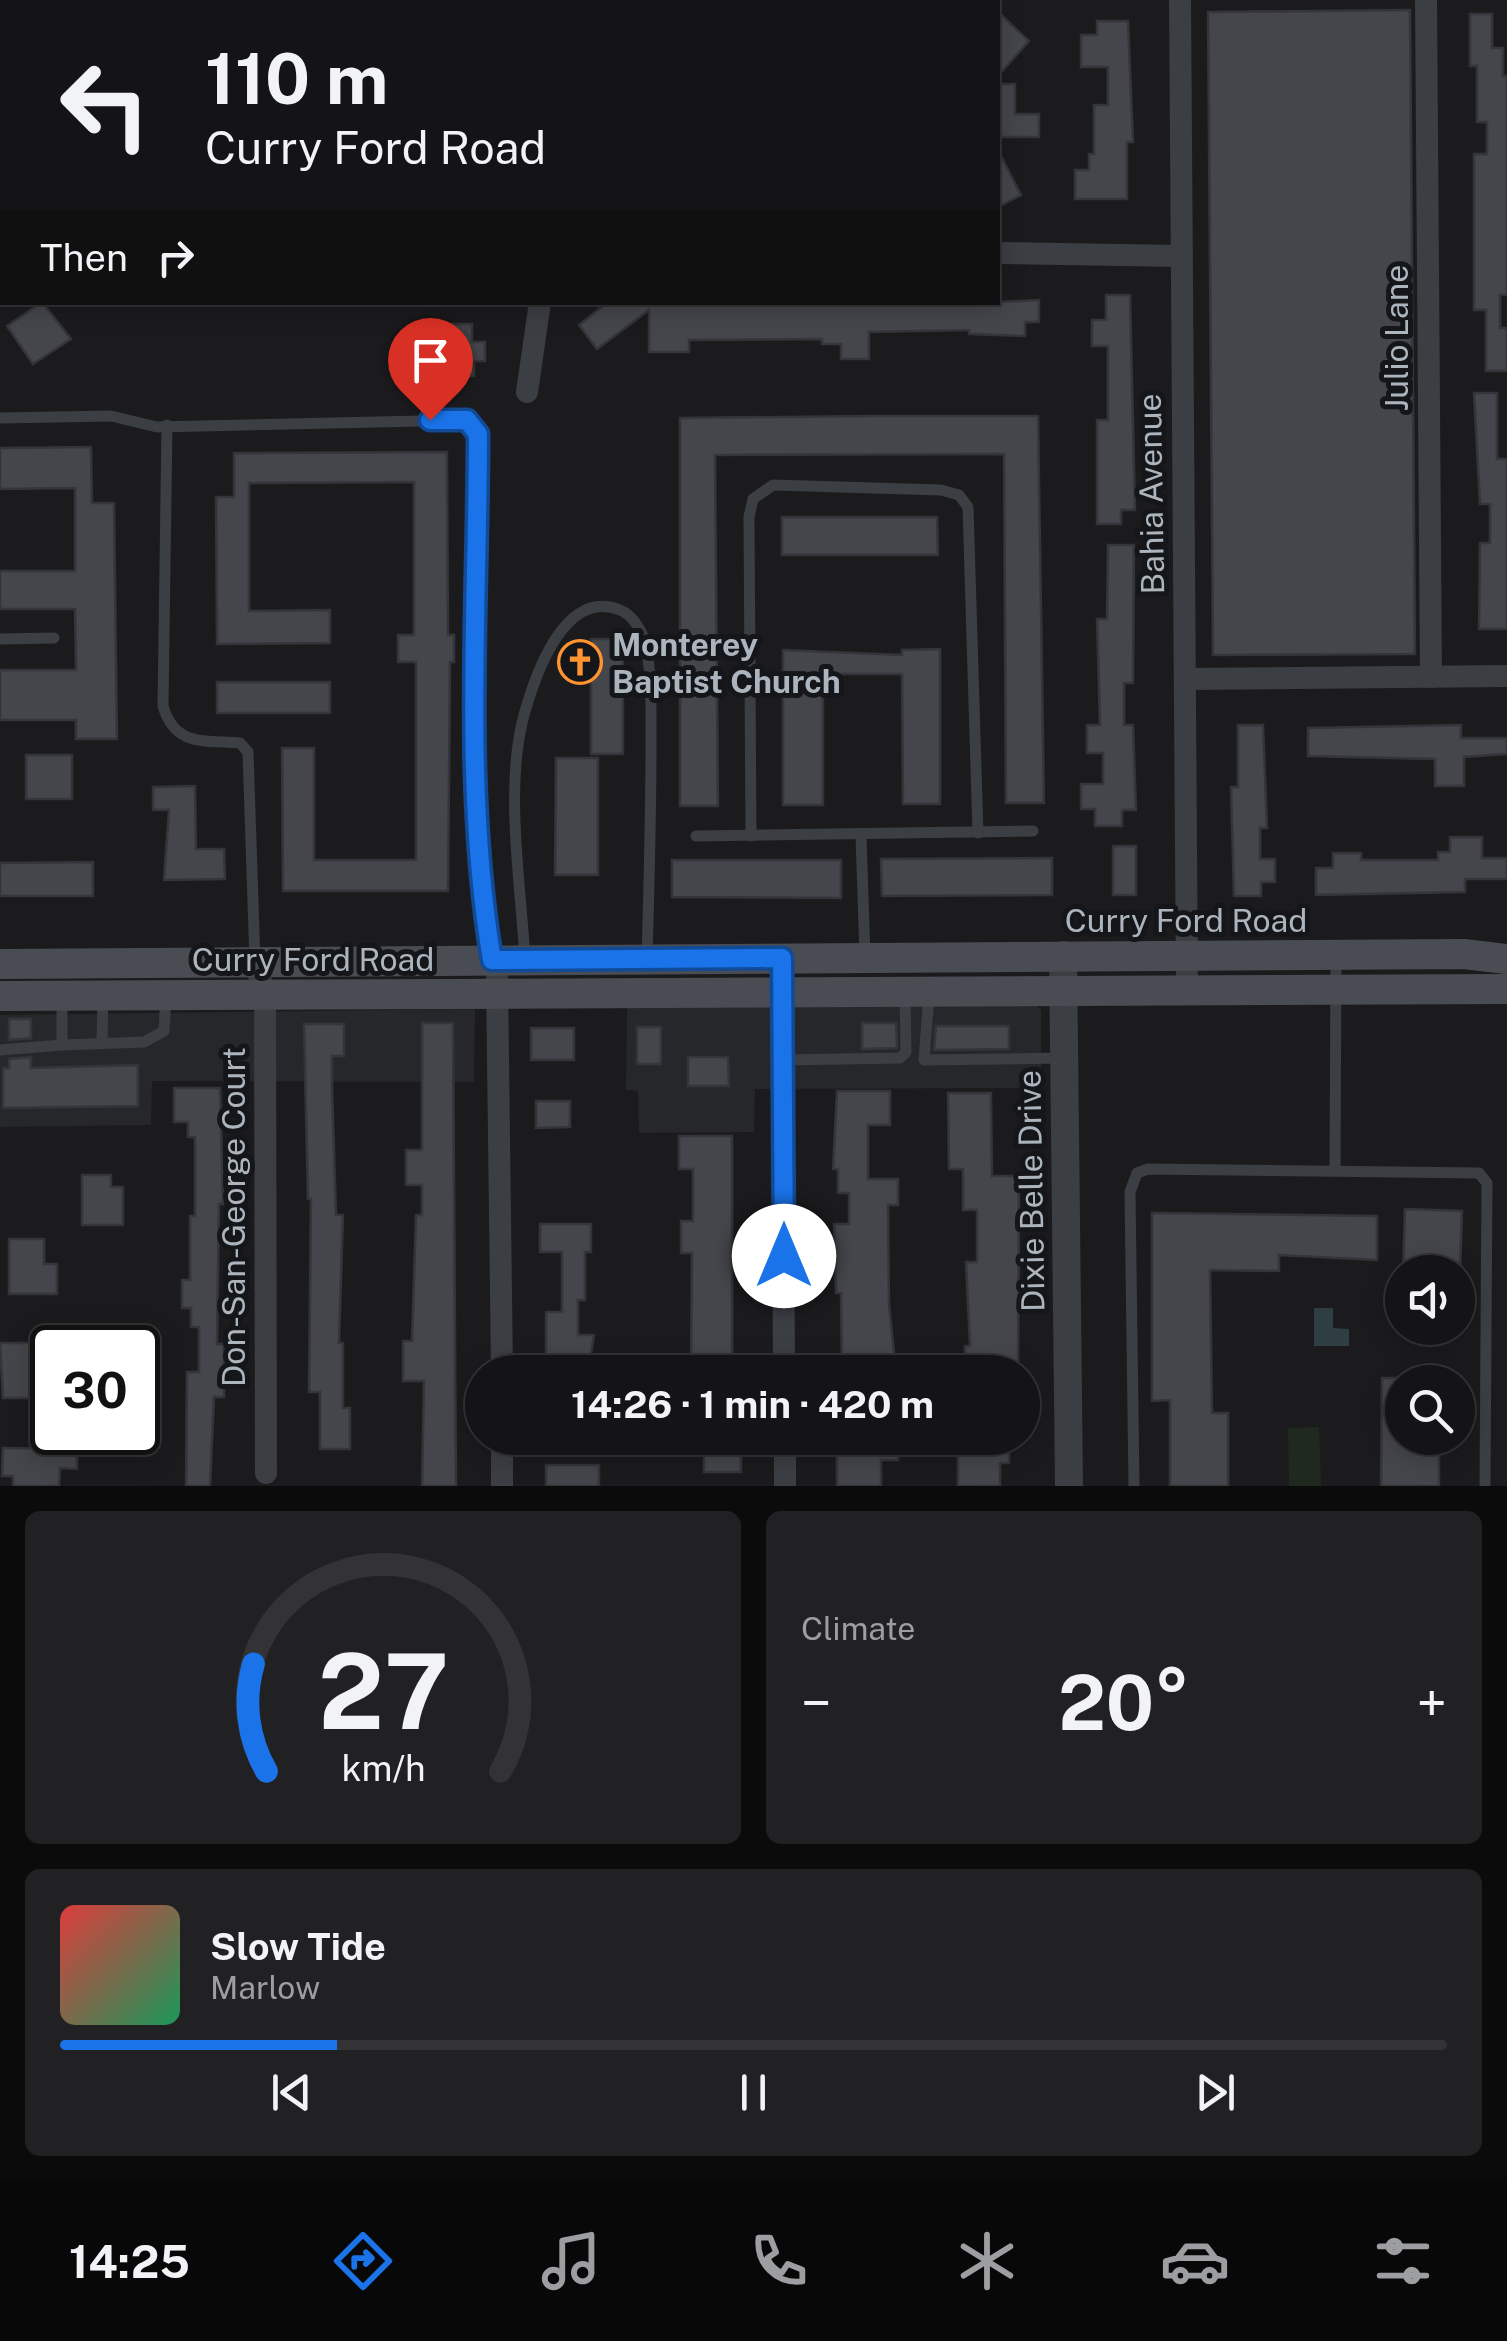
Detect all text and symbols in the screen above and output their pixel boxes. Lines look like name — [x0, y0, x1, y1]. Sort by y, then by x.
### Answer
text: 110 m — [205, 37, 389, 120]
icon: left — [40, 40, 170, 170]
text: Curry Ford Road — [205, 121, 546, 174]
icon: right — [148, 230, 203, 285]
text: Then — [40, 235, 128, 280]
street label: Julio Lane — [1378, 265, 1415, 411]
pin — [388, 318, 473, 421]
icon: arrive — [403, 333, 458, 388]
street label: Bahia Avenue — [1131, 393, 1171, 595]
place label: Monterey Baptist Church — [612, 626, 841, 700]
church icon: Monterey Baptist Church — [557, 639, 603, 685]
street label: Curry Ford Road — [1065, 902, 1307, 939]
street label: Curry Ford Road — [192, 941, 434, 978]
street label: Don-San-George Court — [215, 1047, 252, 1387]
street label: Dixie Belle Drive — [1010, 1070, 1052, 1312]
position arrow — [732, 1204, 836, 1308]
map controls — [1385, 1255, 1475, 1455]
button: sound — [1385, 1255, 1475, 1345]
speed limit sign: 30 — [30, 1325, 160, 1455]
button: search — [1385, 1365, 1475, 1455]
text: 14:26 · 1 min · 420 m — [571, 1382, 934, 1427]
text: Climate — [801, 1610, 915, 1647]
text: 27 — [317, 1630, 449, 1752]
text: 20° — [1058, 1659, 1190, 1747]
text: − — [801, 1671, 832, 1735]
text: + — [1416, 1671, 1447, 1735]
text: km/h — [341, 1747, 425, 1789]
text: Slow Tide — [210, 1924, 386, 1969]
text: Marlow — [210, 1969, 320, 2006]
icon: previous — [264, 2065, 319, 2120]
icon: pause — [726, 2065, 781, 2120]
icon: next — [1188, 2065, 1243, 2120]
icon: directions — [328, 2226, 398, 2296]
icon: music — [536, 2226, 606, 2296]
icon: phone — [744, 2226, 814, 2296]
icon: climate — [952, 2226, 1022, 2296]
icon: car — [1160, 2226, 1230, 2296]
icon: filters — [1368, 2226, 1438, 2296]
text: 14:25 — [69, 2235, 190, 2288]

